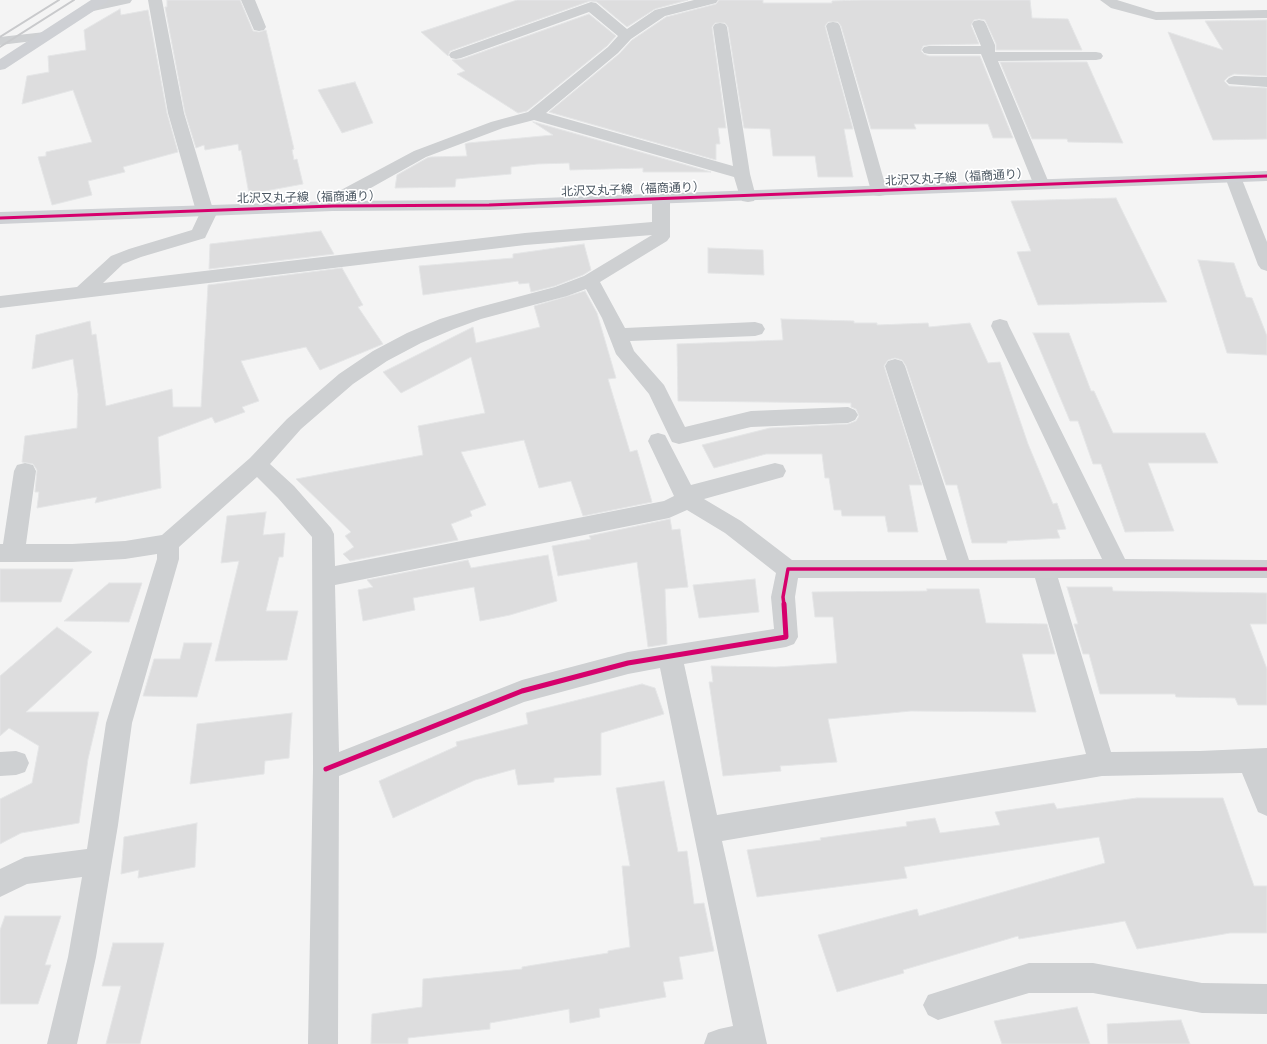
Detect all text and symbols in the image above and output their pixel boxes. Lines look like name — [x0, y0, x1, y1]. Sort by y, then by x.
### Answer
street label: 北沢又丸子線（福商通り） — [885, 167, 1029, 189]
street label: 北沢又丸子線（福商通り） — [561, 180, 705, 200]
street label: 北沢又丸子線（福商通り） — [237, 190, 381, 206]

